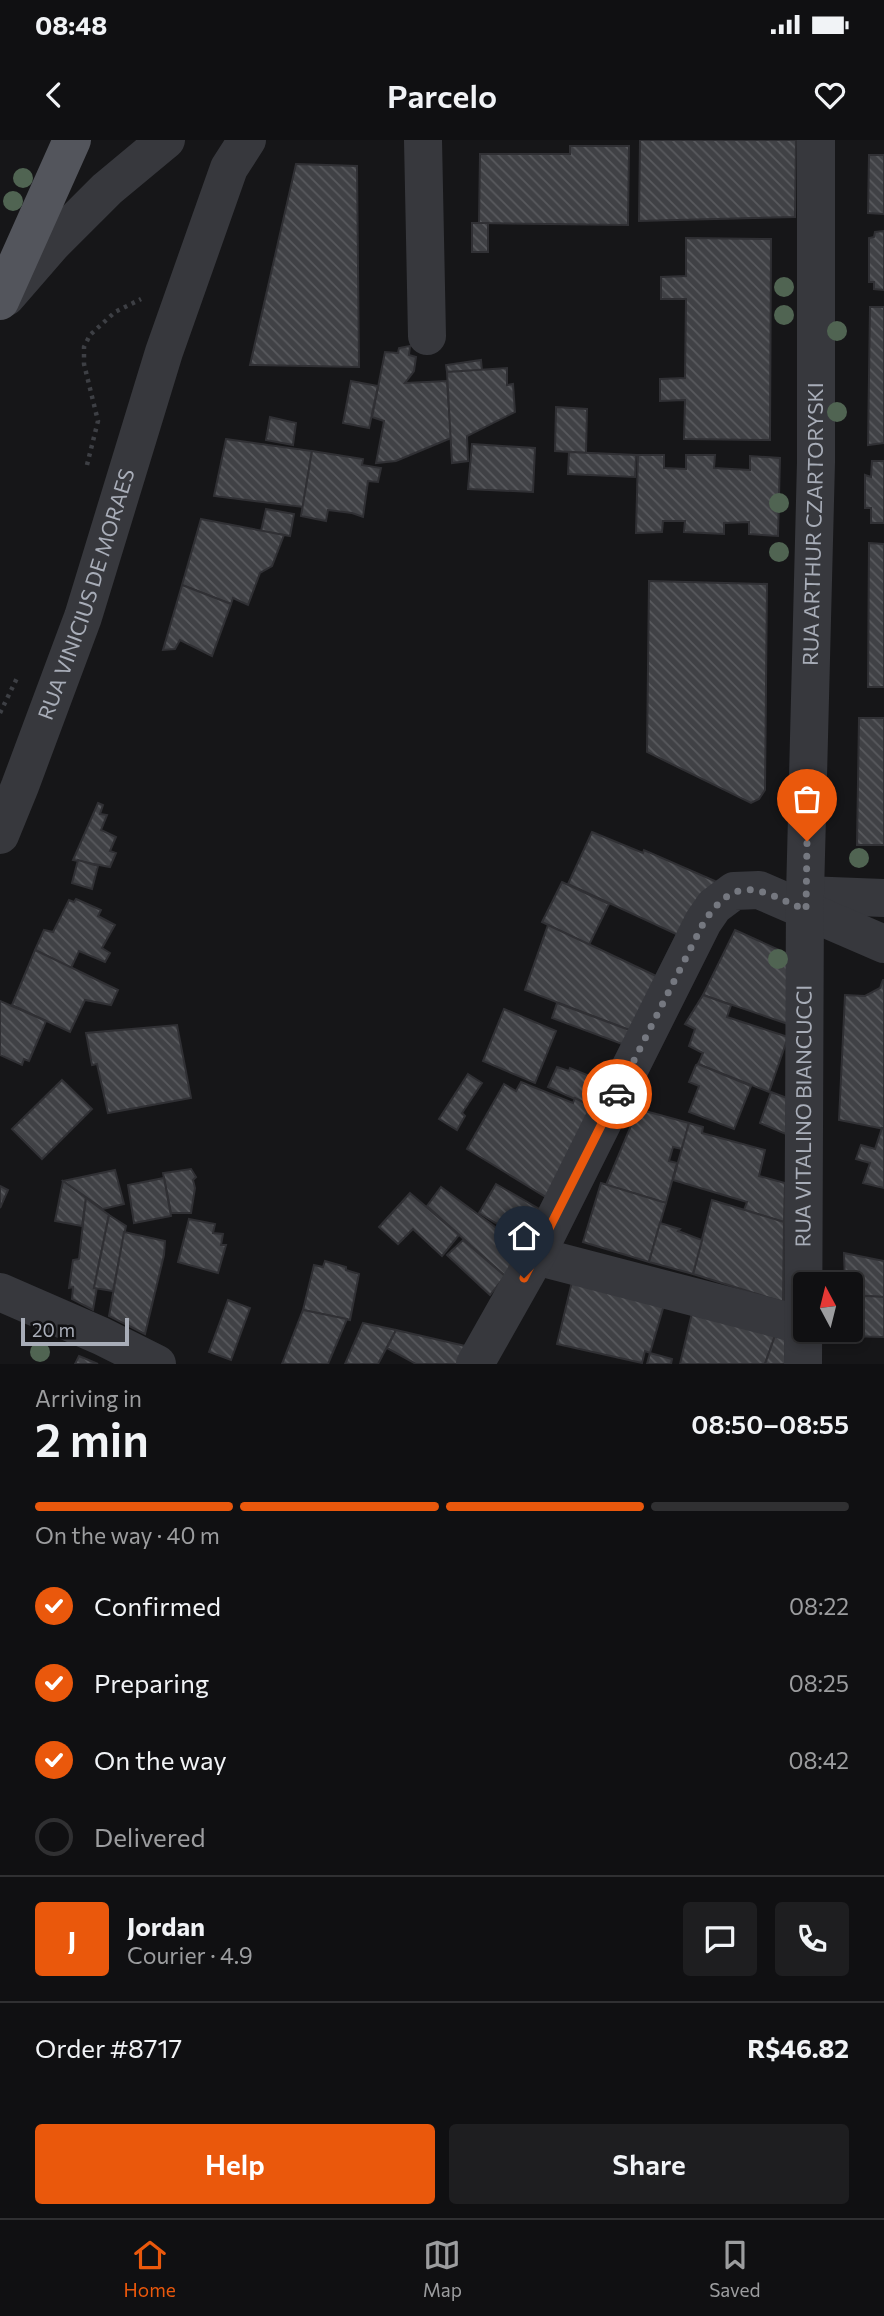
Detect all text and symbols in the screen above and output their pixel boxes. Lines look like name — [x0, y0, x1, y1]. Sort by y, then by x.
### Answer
text: 08:48 — [35, 9, 107, 40]
text: Parcelo — [387, 75, 497, 115]
icon: back — [35, 76, 73, 114]
icon: heart — [811, 76, 849, 114]
street label: RUA ARTHUR CZARTORYSKI — [797, 382, 827, 666]
street label: RUA VINICIUS DE MORAES — [32, 465, 139, 723]
pin — [777, 769, 837, 841]
icon: bag — [788, 780, 826, 818]
street label: RUA VITALINO BIANCUCCI — [789, 985, 816, 1247]
courier — [582, 1059, 652, 1129]
icon: car — [598, 1075, 636, 1113]
pin — [494, 1206, 554, 1278]
icon: home — [505, 1217, 543, 1255]
north arrow — [793, 1272, 863, 1342]
map controls — [793, 1272, 863, 1342]
scale bar — [21, 1315, 130, 1347]
text: 20 m — [32, 1318, 75, 1341]
text: Arriving in — [35, 1384, 142, 1412]
text: 08:50–08:55 — [691, 1408, 849, 1439]
text: 2 min — [35, 1410, 149, 1466]
text: On the way · 40 m — [35, 1521, 220, 1549]
icon: check — [35, 1587, 73, 1625]
text: Confirmed — [94, 1590, 221, 1621]
text: 08:22 — [789, 1592, 849, 1620]
icon: check — [35, 1664, 73, 1702]
text: Preparing — [94, 1667, 209, 1698]
text: 08:25 — [789, 1669, 849, 1697]
icon: check — [35, 1741, 73, 1779]
text: On the way — [94, 1744, 227, 1775]
text: 08:42 — [788, 1746, 849, 1774]
text: Delivered — [94, 1821, 205, 1852]
button: chat — [683, 1902, 757, 1976]
button: phone — [775, 1902, 849, 1976]
text: Jordan — [127, 1910, 205, 1941]
text: J — [68, 1924, 76, 1955]
text: Courier · 4.9 — [127, 1941, 253, 1969]
text: Order #8717 — [35, 2032, 182, 2063]
text: R$46.82 — [747, 2032, 849, 2063]
button: Help — [35, 2124, 435, 2204]
button: Share — [449, 2124, 849, 2204]
tab: Home — [124, 2236, 176, 2301]
tab: Map — [423, 2236, 462, 2301]
tab: Saved — [709, 2236, 760, 2301]

